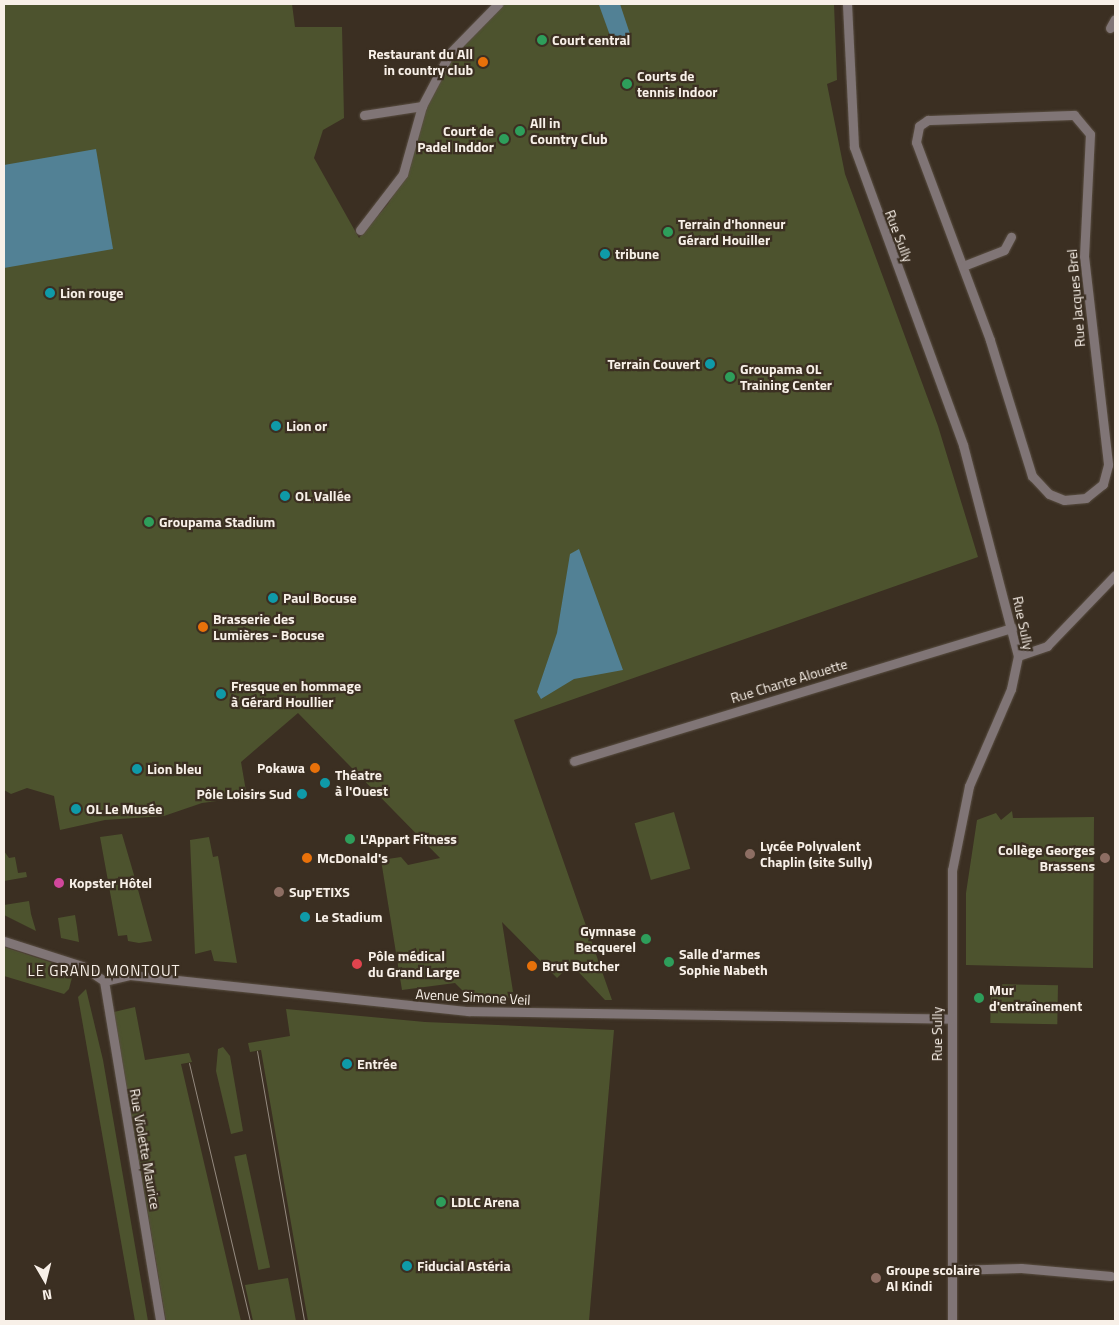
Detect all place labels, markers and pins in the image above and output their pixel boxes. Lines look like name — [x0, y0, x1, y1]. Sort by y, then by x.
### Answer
place label: Court central — [552, 32, 630, 48]
marker: Court central — [536, 34, 548, 46]
place label: Restaurant du All in country club — [368, 46, 473, 78]
marker: Restaurant du All in country club — [477, 56, 489, 68]
place label: Courts de tennis Indoor — [637, 68, 718, 100]
marker: Courts de tennis Indoor — [621, 78, 633, 90]
place label: All in Country Club — [530, 115, 608, 148]
place label: Court de Padel Inddor — [417, 123, 494, 156]
marker: All in Country Club — [514, 125, 526, 137]
marker: Court de Padel Inddor — [498, 133, 510, 145]
place label: Terrain d'honneur Gérard Houiller — [678, 216, 785, 248]
marker: Terrain d'honneur Gérard Houiller — [662, 226, 674, 238]
place label: tribune — [615, 246, 659, 262]
marker: tribune — [599, 248, 611, 260]
place label: Lion rouge — [60, 285, 124, 301]
marker: Lion rouge — [44, 287, 56, 299]
place label: Terrain Couvert — [607, 356, 700, 372]
marker: Terrain Couvert — [704, 358, 716, 370]
place label: Groupama OL Training Center — [740, 361, 832, 394]
marker: Groupama OL Training Center — [724, 371, 736, 383]
place label: Lion or — [286, 418, 327, 434]
marker: Lion or — [270, 420, 282, 432]
place label: OL Vallée — [295, 488, 351, 504]
marker: OL Vallée — [279, 490, 291, 502]
place label: Groupama Stadium — [159, 514, 275, 530]
marker: Groupama Stadium — [143, 516, 155, 528]
place label: Paul Bocuse — [283, 590, 357, 606]
marker: Paul Bocuse — [267, 592, 279, 604]
place label: Brasserie des Lumières - Bocuse — [213, 611, 324, 644]
marker: Brasserie des Lumières - Bocuse — [197, 621, 209, 633]
place label: Fresque en hommage à Gérard Houllier — [231, 678, 361, 710]
marker: Fresque en hommage à Gérard Houllier — [215, 688, 227, 700]
place label: Pokawa — [257, 760, 305, 776]
place label: Lion bleu — [147, 761, 202, 777]
marker: Pokawa — [309, 762, 321, 774]
marker: Lion bleu — [131, 763, 143, 775]
place label: Théatre à l'Ouest — [335, 767, 388, 800]
marker: Théatre à l'Ouest — [319, 777, 331, 789]
place label: Pôle Loisirs Sud — [196, 786, 292, 802]
marker: Pôle Loisirs Sud — [296, 788, 308, 800]
place label: OL Le Musée — [86, 801, 162, 817]
marker: OL Le Musée — [70, 803, 82, 815]
place label: L'Appart Fitness — [360, 831, 457, 847]
marker: L'Appart Fitness — [344, 833, 356, 845]
place label: Lycée Polyvalent Chaplin (site Sully) — [760, 838, 872, 870]
place label: Collège Georges Brassens — [998, 842, 1095, 874]
marker: Lycée Polyvalent Chaplin (site Sully) — [744, 848, 756, 860]
place label: McDonald's — [317, 850, 388, 866]
marker: McDonald's — [301, 852, 313, 864]
marker: Collège Georges Brassens — [1099, 852, 1111, 864]
place label: Kopster Hôtel — [69, 875, 152, 891]
marker: Kopster Hôtel — [53, 877, 65, 889]
place label: Sup'ETIXS — [289, 884, 350, 900]
marker: Sup'ETIXS — [273, 886, 285, 898]
place label: Le Stadium — [315, 909, 382, 925]
marker: Le Stadium — [299, 911, 311, 923]
place label: Gymnase Becquerel — [575, 923, 636, 956]
marker: Gymnase Becquerel — [640, 933, 652, 945]
place label: Salle d'armes Sophie Nabeth — [679, 946, 768, 979]
place label: Pôle médical du Grand Large — [368, 948, 460, 980]
marker: Salle d'armes Sophie Nabeth — [663, 956, 675, 968]
marker: Pôle médical du Grand Large — [350, 957, 364, 971]
place label: Brut Butcher — [542, 958, 619, 974]
marker: Brut Butcher — [526, 960, 538, 972]
place label: Mur d'entraînement — [989, 982, 1082, 1014]
marker: Mur d'entraînement — [973, 992, 985, 1004]
place label: Entrée — [357, 1056, 397, 1072]
marker: Entrée — [341, 1058, 353, 1070]
place label: LDLC Arena — [451, 1194, 520, 1210]
marker: LDLC Arena — [435, 1196, 447, 1208]
place label: Fiducial Astéria — [417, 1258, 511, 1274]
marker: Fiducial Astéria — [401, 1260, 413, 1272]
place label: Groupe scolaire Al Kindi — [886, 1262, 980, 1294]
marker: Groupe scolaire Al Kindi — [870, 1272, 882, 1284]

